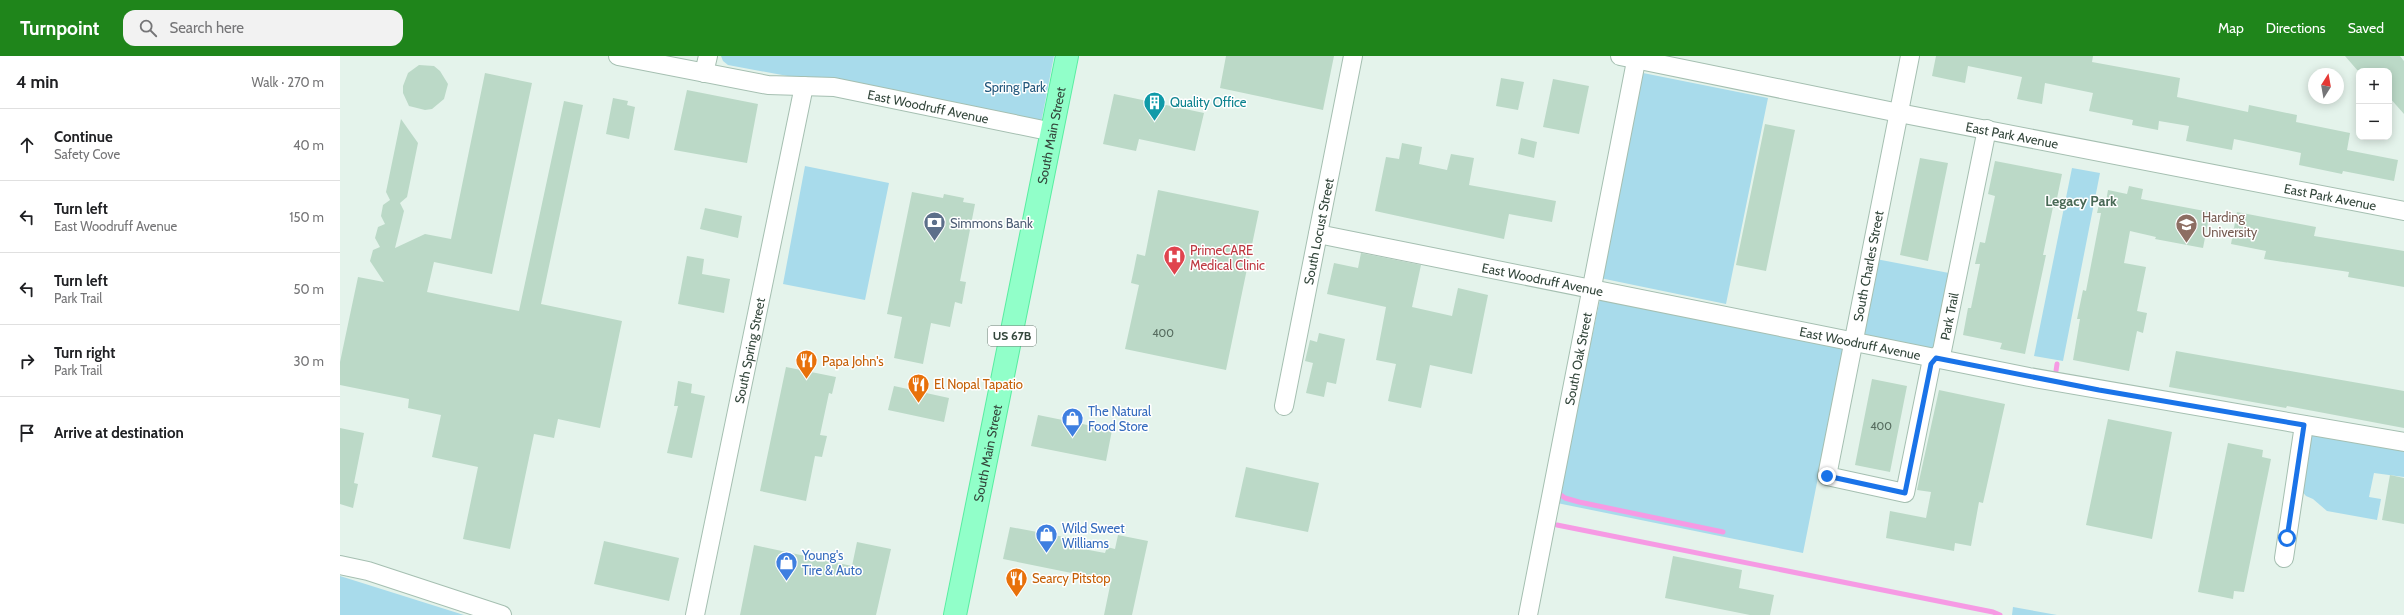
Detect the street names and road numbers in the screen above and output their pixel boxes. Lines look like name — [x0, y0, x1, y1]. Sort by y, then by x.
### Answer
street label: South Main Street — [1033, 85, 1069, 186]
street label: East Woodruff Avenue — [866, 86, 991, 127]
street label: East Park Avenue — [1965, 118, 2060, 152]
street label: South Locust Street — [1300, 176, 1337, 286]
street label: East Park Avenue — [2283, 180, 2378, 214]
street label: South Charles Street — [1849, 209, 1887, 323]
street label: East Woodruff Avenue — [1481, 259, 1605, 299]
street label: Park Trail — [1936, 291, 1962, 342]
street label: South Spring Street — [731, 296, 768, 405]
street label: South Oak Street — [1561, 310, 1595, 407]
street label: East Woodruff Avenue — [1798, 323, 1922, 363]
road number: US 67B — [988, 326, 1036, 346]
street label: South Main Street — [970, 402, 1005, 503]

